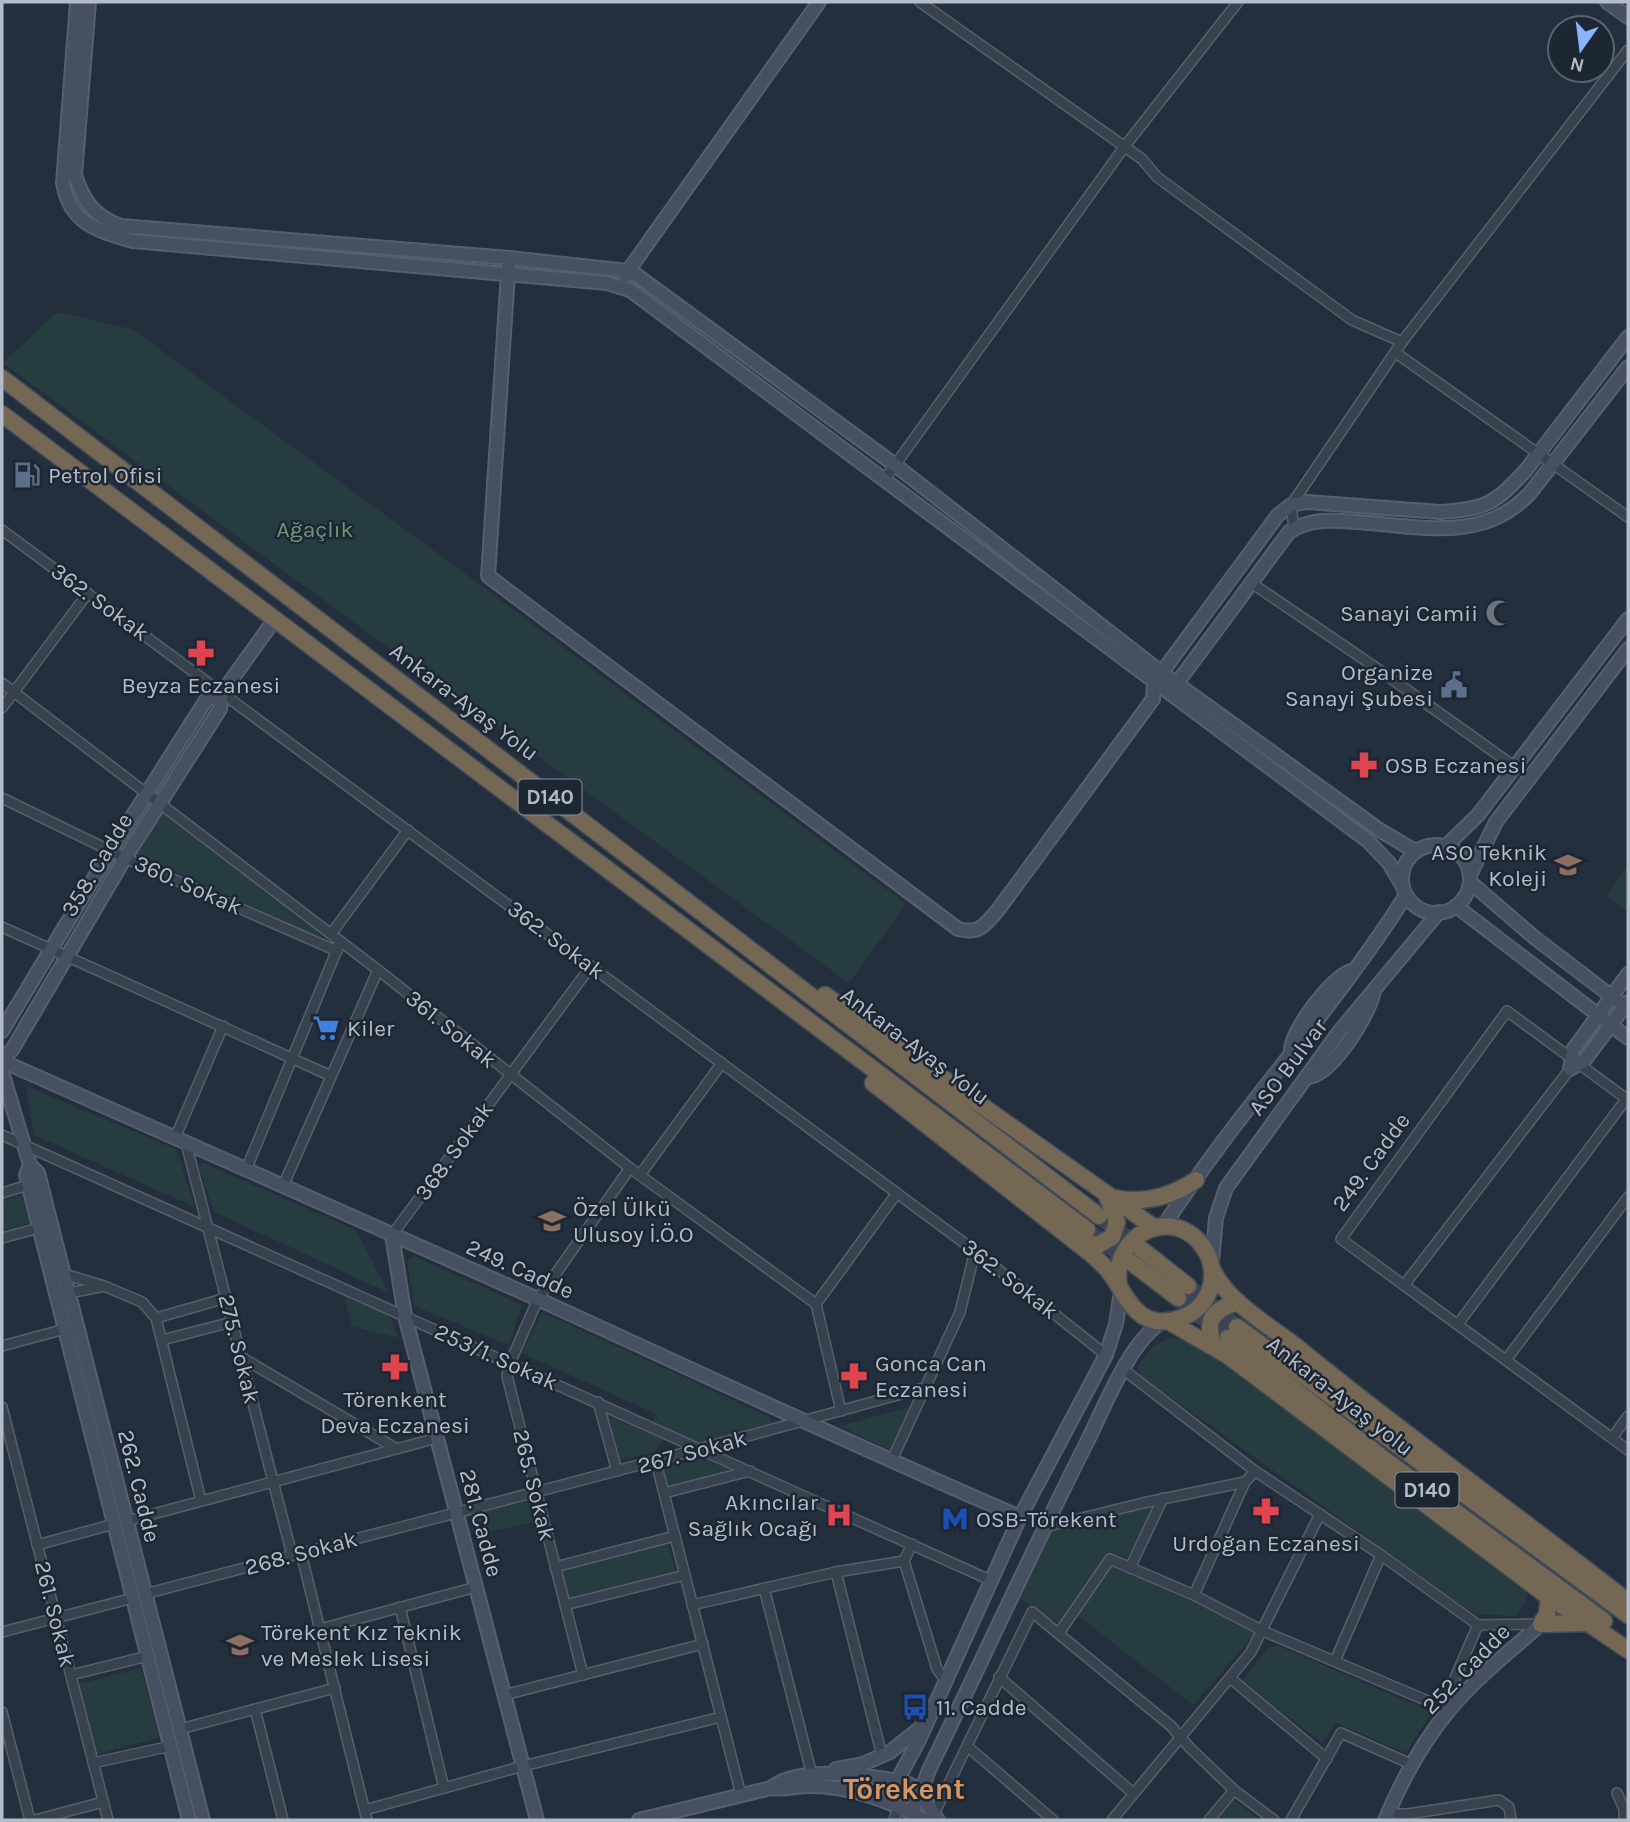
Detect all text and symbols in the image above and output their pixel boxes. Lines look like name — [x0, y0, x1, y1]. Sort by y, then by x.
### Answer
north arrow — [1546, 14, 1616, 84]
text: N — [1568, 52, 1586, 77]
fuel station icon: Petrol Ofisi — [12, 460, 42, 490]
place label: Petrol Ofisi — [48, 462, 163, 489]
park label: Ağaçlık — [277, 516, 354, 543]
street label: 362. Sokak — [46, 557, 154, 647]
mosque icon: Sanayi Camii — [1484, 598, 1514, 628]
place label: Sanayi Camii — [1340, 600, 1478, 627]
street label: Ankara-Ayaş Yolu — [384, 637, 544, 767]
pharmacy icon: Beyza Eczanesi — [186, 638, 216, 668]
place label: Organize Sanayi Şubesi — [1285, 659, 1433, 712]
public building icon: Organize Sanayi Şubesi — [1439, 670, 1469, 700]
place label: Beyza Eczanesi — [122, 672, 280, 699]
pharmacy icon: OSB Eczanesi — [1349, 750, 1379, 780]
place label: OSB Eczanesi — [1385, 752, 1527, 779]
road number: D140 — [518, 780, 582, 814]
street label: 358. Cadde — [56, 808, 138, 922]
place label: ASO Teknik Koleji — [1431, 839, 1547, 892]
street label: 360. Sokak — [130, 849, 246, 921]
school or university icon: ASO Teknik Koleji — [1553, 850, 1583, 880]
street label: 362. Sokak — [502, 895, 610, 985]
street label: Ankara-Ayaş Yolu — [835, 981, 995, 1111]
street label: 361. Sokak — [400, 984, 502, 1074]
supermarket icon: Kiler — [311, 1013, 341, 1043]
street label: ASO Bulvar — [1243, 1013, 1334, 1121]
place label: Kiler — [347, 1015, 395, 1042]
street label: 368. Sokak — [409, 1096, 499, 1206]
street label: 249. Cadde — [1326, 1108, 1416, 1216]
place label: Özel Ülkü Ulusoy İ.Ö.O — [573, 1195, 694, 1248]
school or university icon: Özel Ülkü Ulusoy İ.Ö.O — [537, 1206, 567, 1236]
street label: 249. Cadde — [462, 1233, 578, 1305]
street label: 362. Sokak — [956, 1233, 1064, 1325]
street label: 275. Sokak — [212, 1292, 266, 1407]
street label: 253/1. Sokak — [430, 1318, 562, 1396]
street label: Ankara-Ayaş yolu — [1261, 1330, 1419, 1462]
place label: Gonca Can Eczanesi — [875, 1350, 987, 1403]
pharmacy icon: Törenkent Deva Eczanesi — [380, 1352, 410, 1382]
pharmacy icon: Gonca Can Eczanesi — [839, 1361, 869, 1391]
place label: Törenkent Deva Eczanesi — [320, 1386, 470, 1439]
street label: 267. Sokak — [634, 1424, 750, 1480]
street label: 265. Sokak — [507, 1426, 561, 1544]
street label: 262. Cadde — [112, 1427, 166, 1545]
street label: 281. Cadde — [454, 1466, 508, 1580]
road number: D140 — [1396, 1472, 1458, 1508]
place label: Akıncılar Sağlık Ocağı — [688, 1489, 819, 1542]
pharmacy icon: Urdoğan Eczanesi — [1251, 1496, 1281, 1526]
hospital icon: Akıncılar Sağlık Ocağı — [824, 1500, 854, 1530]
metro station icon: OSB-Törekent — [940, 1504, 970, 1534]
place label: OSB-Törekent — [976, 1506, 1117, 1533]
street label: 268. Sokak — [242, 1525, 360, 1581]
place label: Urdoğan Eczanesi — [1172, 1530, 1360, 1557]
street label: 261. Sokak — [29, 1558, 81, 1670]
street label: 252. Cadde — [1416, 1618, 1516, 1720]
place label: Törekent Kız Teknik ve Meslek Lisesi — [261, 1619, 462, 1672]
school or university icon: Törekent Kız Teknik ve Meslek Lisesi — [225, 1630, 255, 1660]
bus stop icon: 11. Cadde — [900, 1692, 930, 1722]
place label: 11. Cadde — [936, 1694, 1027, 1721]
district label: Törekent — [843, 1771, 965, 1807]

